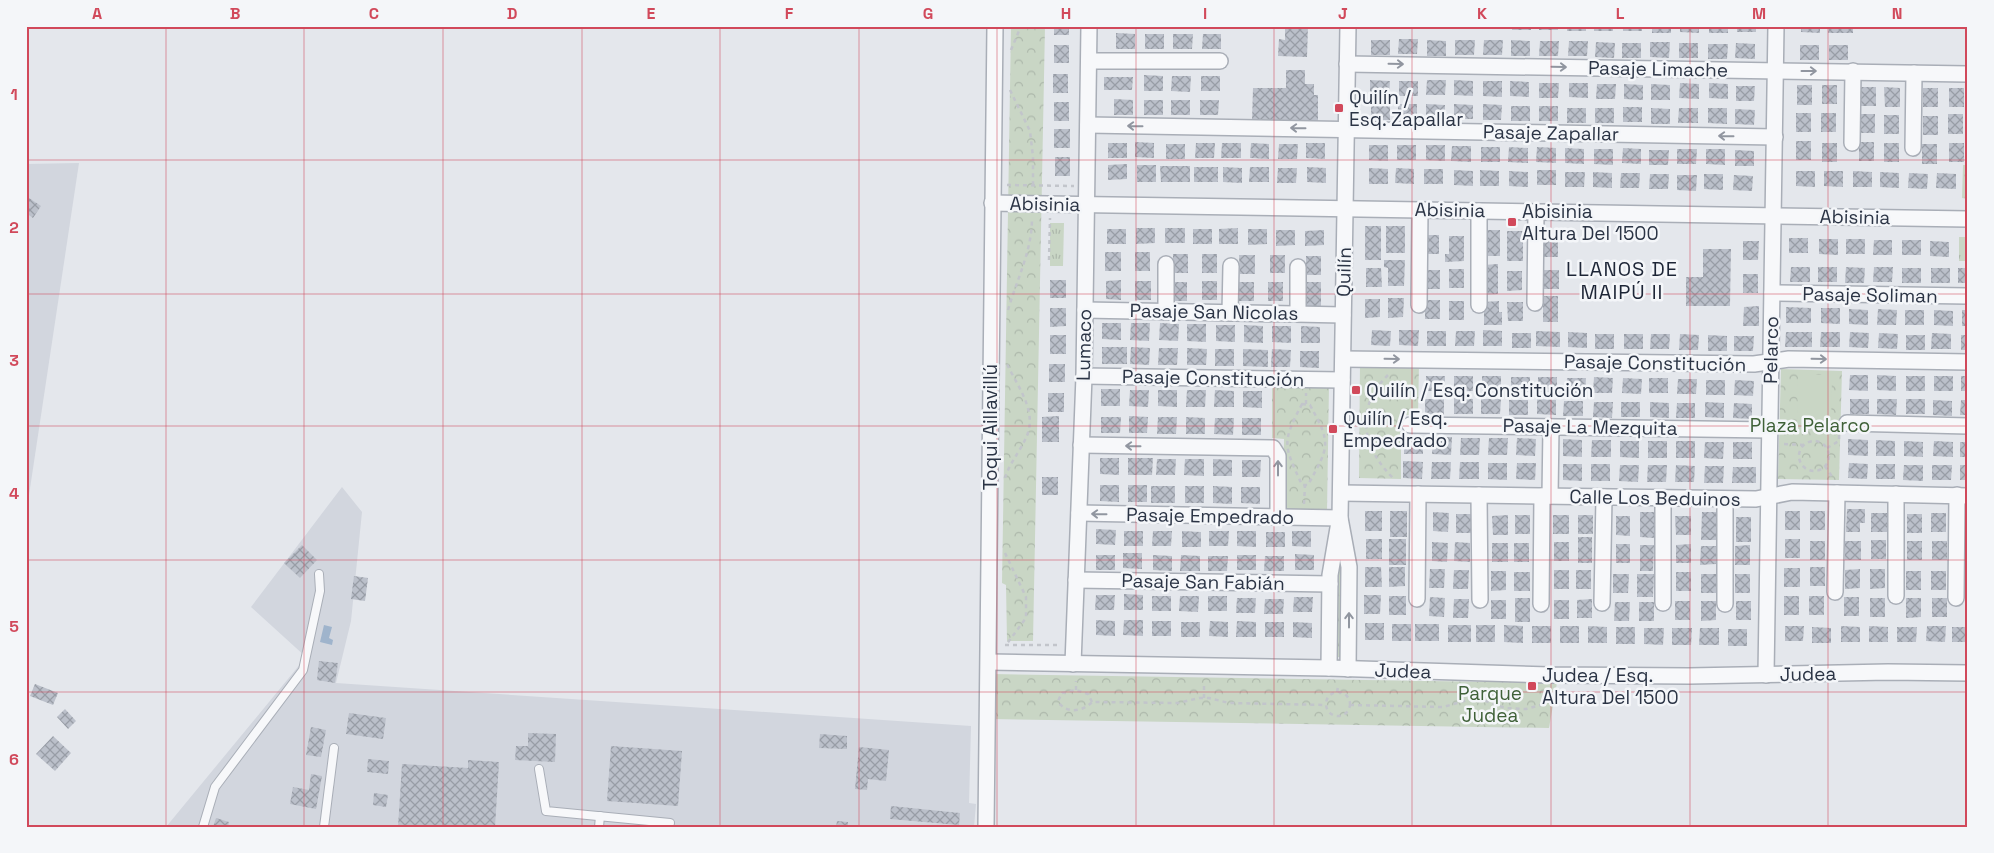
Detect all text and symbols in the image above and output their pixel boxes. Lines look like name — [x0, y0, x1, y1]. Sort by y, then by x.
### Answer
text: A — [92, 3, 102, 24]
text: B — [230, 3, 240, 24]
text: C — [369, 3, 379, 24]
text: D — [507, 3, 517, 24]
text: E — [647, 3, 656, 24]
text: F — [785, 3, 794, 24]
text: G — [923, 3, 933, 24]
text: H — [1061, 3, 1071, 24]
text: I — [1203, 3, 1207, 24]
text: J — [1338, 3, 1348, 24]
text: K — [1477, 3, 1487, 24]
text: L — [1616, 3, 1625, 24]
text: M — [1752, 3, 1766, 24]
text: N — [1892, 3, 1902, 24]
street label: Pasaje Limache — [1588, 55, 1728, 83]
one-way arrow — [1388, 60, 1404, 69]
one-way arrow — [1550, 62, 1566, 72]
one-way arrow — [1800, 66, 1816, 76]
text: 1 — [10, 84, 18, 105]
place label: Quilín / Esq. Zapallar — [1349, 85, 1463, 132]
marker: Quilín / Esq. Zapallar — [1333, 102, 1345, 114]
street label: Pasaje Zapallar — [1483, 119, 1619, 147]
one-way arrow — [1128, 121, 1144, 131]
one-way arrow — [1290, 124, 1306, 133]
one-way arrow — [1718, 131, 1734, 141]
street label: Abisinia — [1009, 191, 1081, 217]
street label: Abisinia — [1414, 197, 1486, 223]
place label: Abisinia Altura Del 1500 — [1522, 199, 1659, 246]
street label: Abisinia — [1819, 204, 1891, 230]
marker: Abisinia Altura Del 1500 — [1506, 216, 1518, 228]
text: 2 — [9, 217, 19, 238]
street label: Quilín — [1331, 247, 1357, 297]
district label: LLANOS DE MAIPÚ II — [1566, 256, 1678, 305]
street label: Pasaje Soliman — [1802, 281, 1938, 309]
street label: Pasaje San Nicolas — [1129, 298, 1299, 326]
street label: Lumaco — [1071, 309, 1097, 381]
street label: Pelarco — [1758, 316, 1784, 384]
street label: Pasaje Constitución — [1564, 349, 1746, 377]
text: 3 — [9, 350, 19, 371]
one-way arrow — [1383, 354, 1399, 364]
one-way arrow — [1811, 354, 1827, 364]
street label: Toqui Aillavillú — [978, 364, 1003, 490]
street label: Pasaje Constitución — [1122, 364, 1304, 392]
place label: Quilín / Esq. Constitución — [1366, 378, 1593, 403]
marker: Quilín / Esq. Constitución — [1350, 384, 1362, 396]
place label: Quilín / Esq. Empedrado — [1343, 406, 1448, 453]
street label: Pasaje La Mezquita — [1502, 413, 1678, 441]
park label: Plaza Pelarco — [1750, 413, 1870, 438]
marker: Quilín / Esq. Empedrado — [1327, 423, 1339, 435]
one-way arrow — [1125, 441, 1142, 451]
one-way arrow — [1273, 460, 1283, 476]
text: 4 — [9, 483, 19, 504]
street label: Calle Los Beduinos — [1569, 484, 1741, 512]
street label: Pasaje Empedrado — [1126, 502, 1294, 530]
one-way arrow — [1091, 509, 1108, 519]
street label: Pasaje San Fabián — [1121, 568, 1285, 596]
one-way arrow — [1344, 612, 1354, 628]
text: 5 — [9, 616, 19, 637]
street label: Judea — [1374, 658, 1432, 684]
street label: Judea — [1779, 661, 1837, 687]
place label: Judea / Esq. Altura Del 1500 — [1542, 663, 1679, 710]
marker: Judea / Esq. Altura Del 1500 — [1526, 680, 1538, 692]
park label: Parque Judea — [1458, 681, 1522, 728]
text: 6 — [9, 749, 19, 770]

